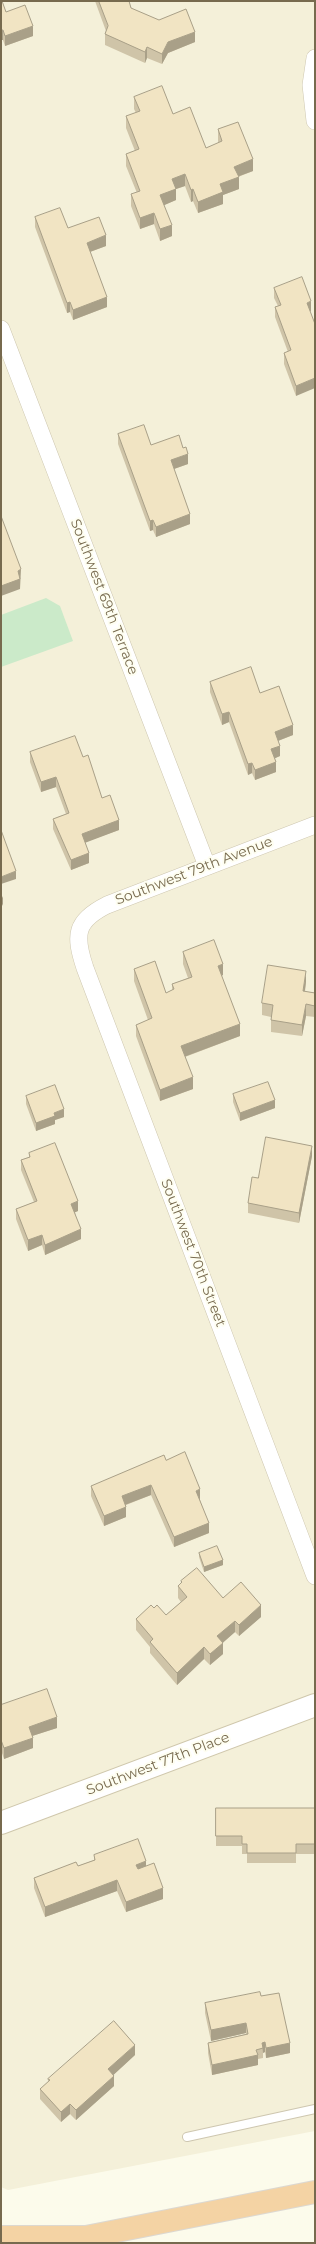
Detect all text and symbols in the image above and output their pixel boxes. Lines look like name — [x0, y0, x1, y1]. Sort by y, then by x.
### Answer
street label: Southwest 69th Terrace — [67, 517, 141, 677]
street label: Southwest 79th Avenue — [113, 833, 275, 909]
street label: Southwest 70th Street — [157, 1177, 229, 1329]
street label: Southwest 77th Place — [84, 1729, 232, 1799]

